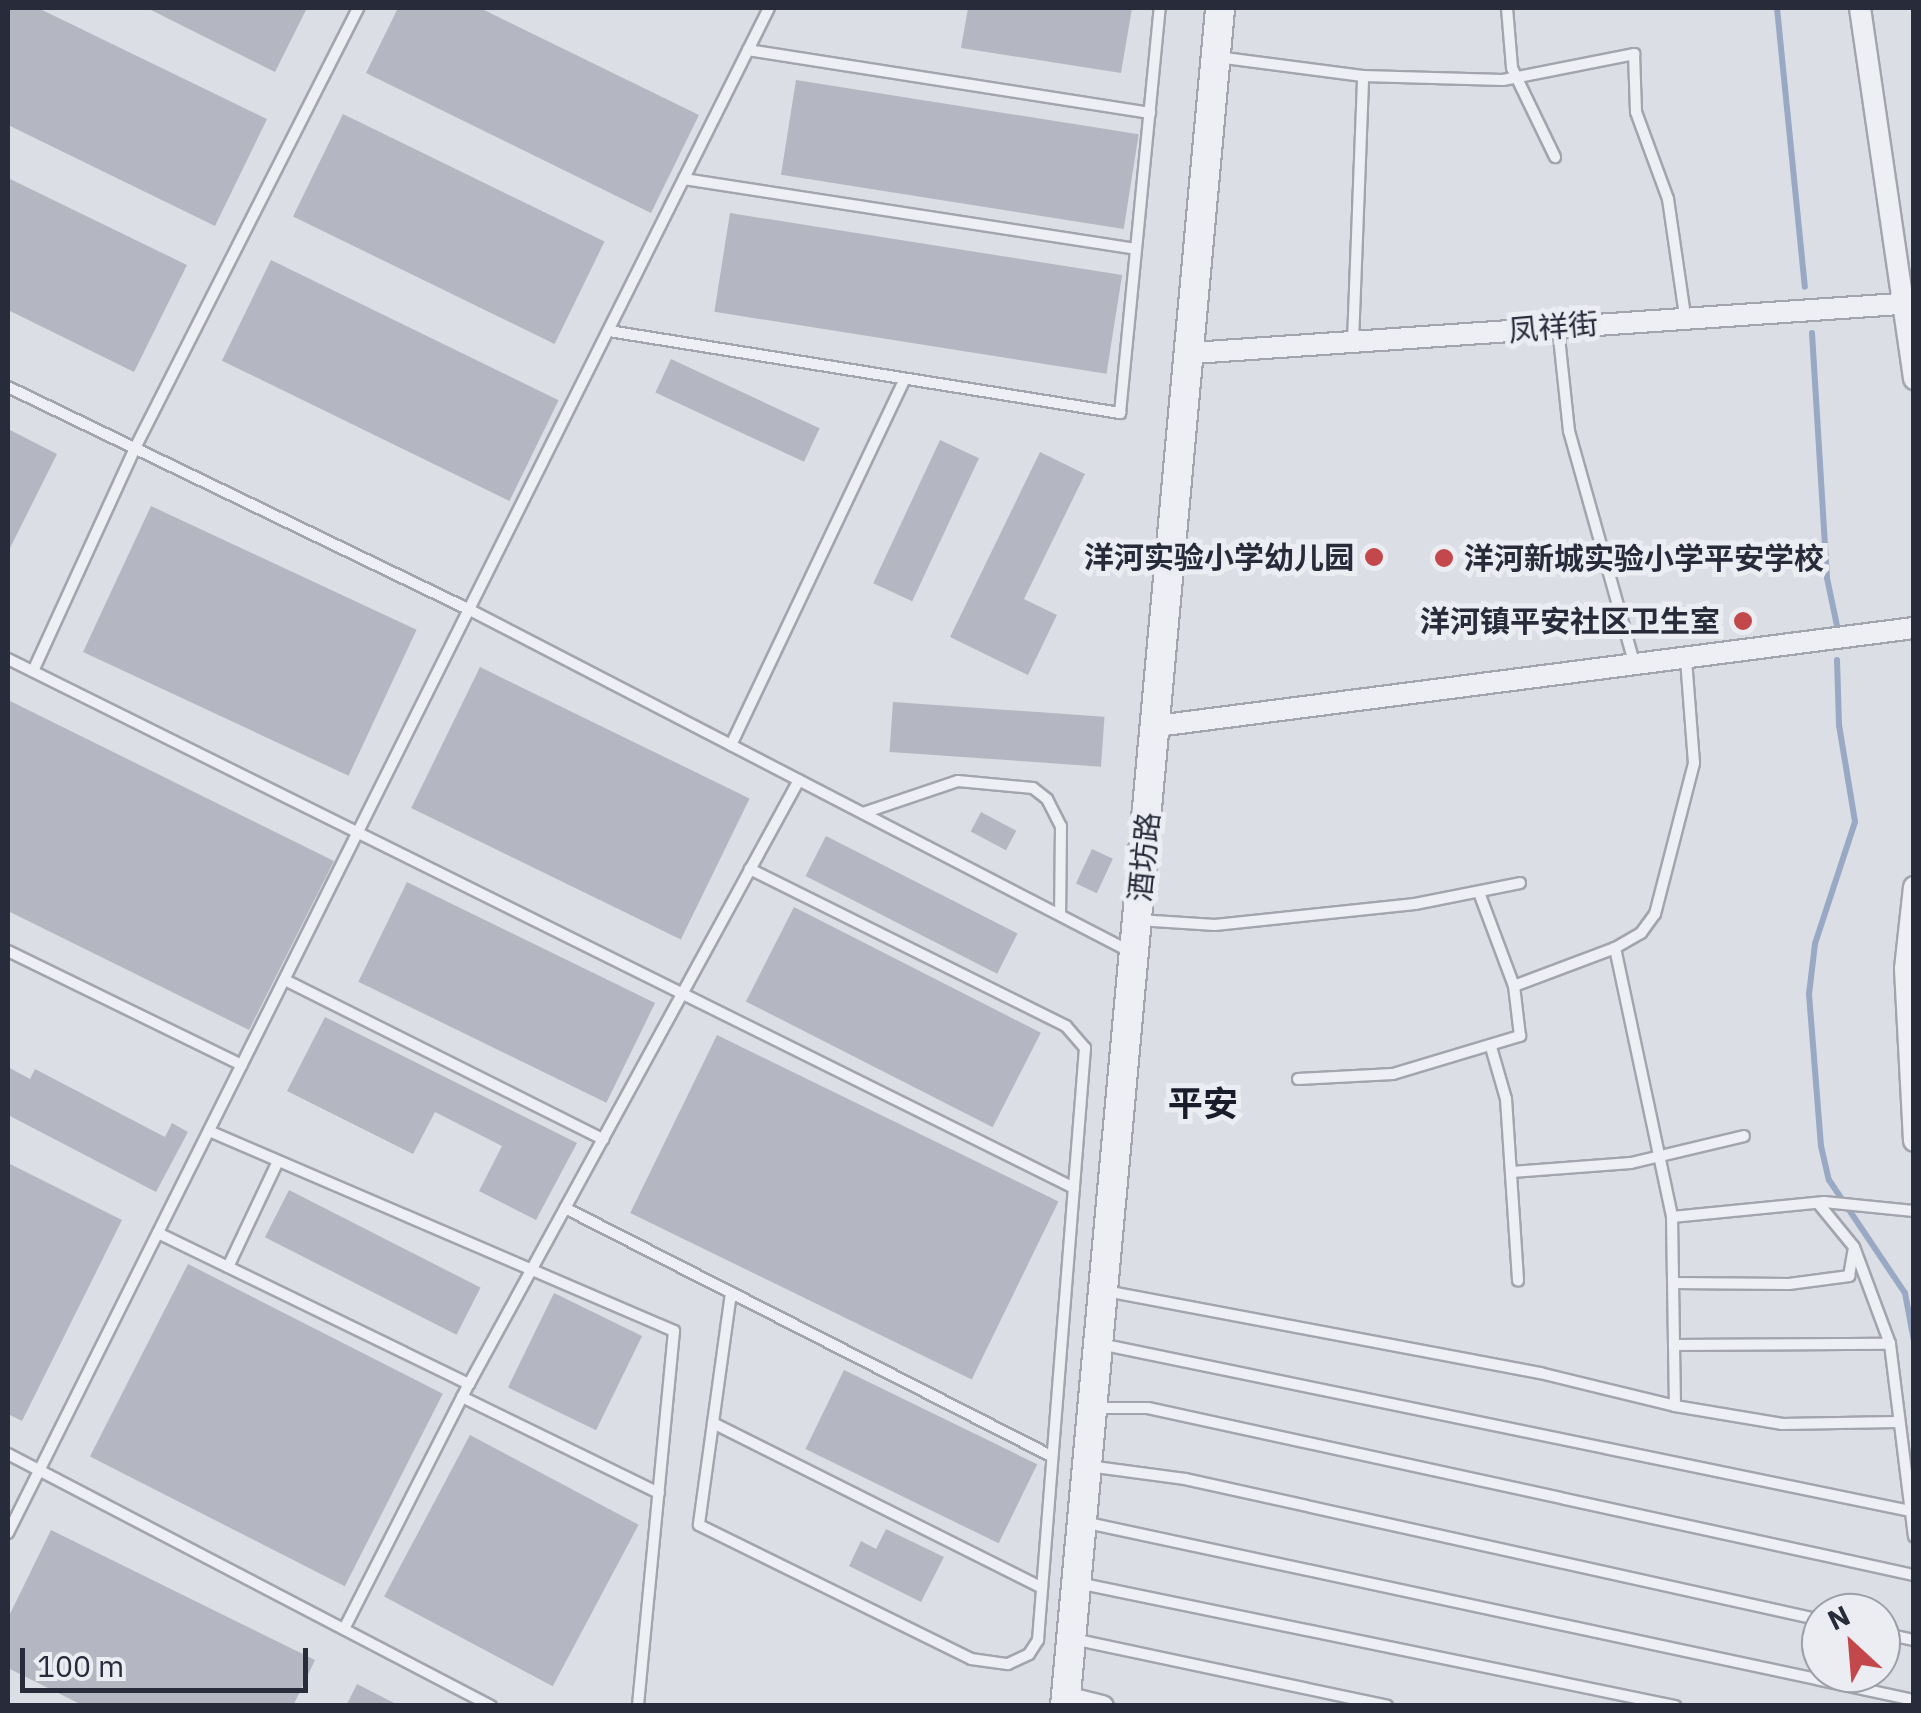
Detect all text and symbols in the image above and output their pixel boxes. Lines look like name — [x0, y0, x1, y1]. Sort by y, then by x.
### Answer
street label: 凤祥街 — [1507, 305, 1599, 349]
place label: 洋河实验小学幼儿园 — [1084, 539, 1354, 575]
place label: 洋河新城实验小学平安学校 — [1464, 540, 1824, 576]
marker: 洋河实验小学幼儿园 — [1363, 546, 1385, 568]
marker: 洋河新城实验小学平安学校 — [1433, 547, 1455, 569]
place label: 洋河镇平安社区卫生室 — [1420, 603, 1720, 639]
marker: 洋河镇平安社区卫生室 — [1730, 608, 1756, 634]
street label: 酒坊路 — [1121, 810, 1167, 904]
district label: 平安 — [1168, 1082, 1238, 1124]
north arrow — [1801, 1593, 1901, 1693]
text: N — [1821, 1596, 1856, 1638]
scale bar — [25, 1628, 312, 1690]
text: 100 m — [37, 1646, 124, 1685]

